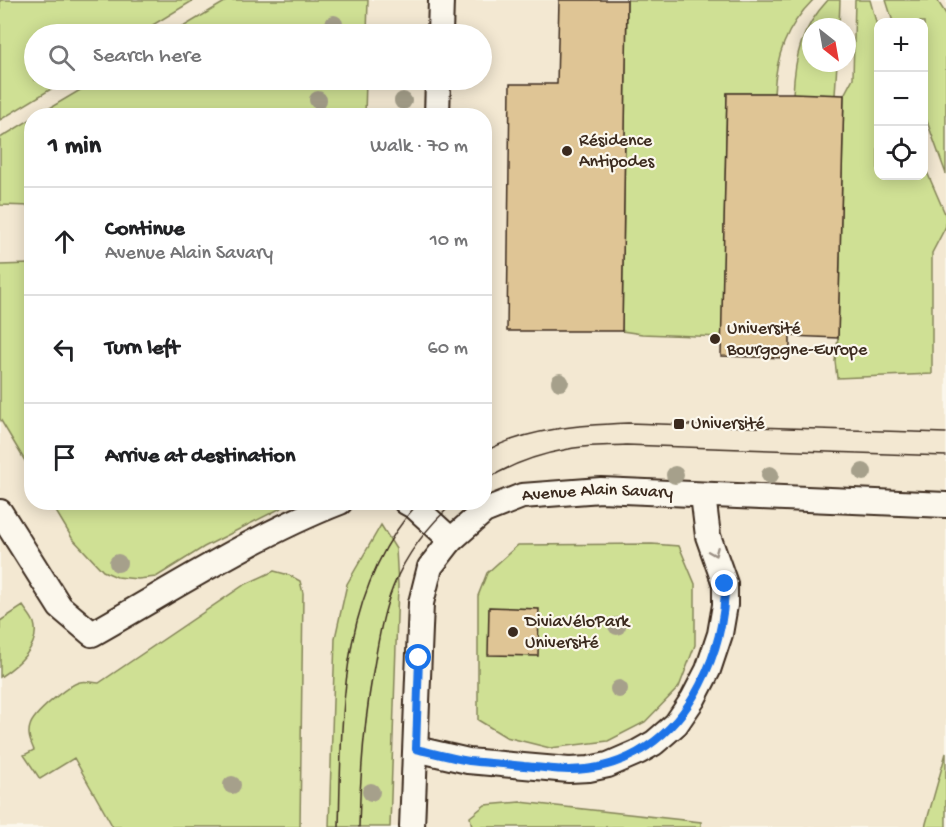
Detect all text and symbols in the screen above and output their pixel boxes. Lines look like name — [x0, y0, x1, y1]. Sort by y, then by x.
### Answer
north arrow — [802, 18, 856, 72]
map controls — [874, 18, 928, 180]
button: + — [874, 18, 928, 72]
search box — [24, 24, 492, 90]
icon: search — [45, 41, 78, 74]
text: Search here — [93, 44, 201, 70]
button: − — [874, 72, 928, 126]
button: locate — [874, 126, 928, 180]
place label: Résidence Antipodes — [579, 131, 655, 173]
text: 1 min — [48, 132, 101, 163]
text: Walk · 70 m — [370, 136, 468, 159]
marker: Résidence Antipodes — [560, 144, 574, 158]
text: Continue — [105, 217, 185, 243]
icon: ahead — [48, 225, 81, 258]
text: 10 m — [430, 230, 468, 253]
text: Avenue Alain Savary — [105, 243, 273, 266]
place label: Université Bourgogne-Europe — [726, 319, 868, 361]
marker: Université Bourgogne-Europe — [708, 332, 722, 346]
icon: left — [48, 333, 81, 366]
text: Turn left — [105, 336, 179, 362]
text: 60 m — [428, 338, 468, 361]
place label: Université — [691, 414, 765, 435]
marker: Université — [672, 417, 686, 431]
icon: arrive — [48, 441, 81, 474]
text: Arrive at destination — [105, 444, 295, 470]
street label: Avenue Alain Savary — [521, 479, 674, 506]
one-way arrow — [707, 545, 719, 556]
route end — [711, 570, 737, 596]
place label: DiviaVéloPark Université — [524, 612, 631, 654]
marker: DiviaVéloPark Université — [506, 625, 520, 639]
route start — [405, 644, 431, 670]

